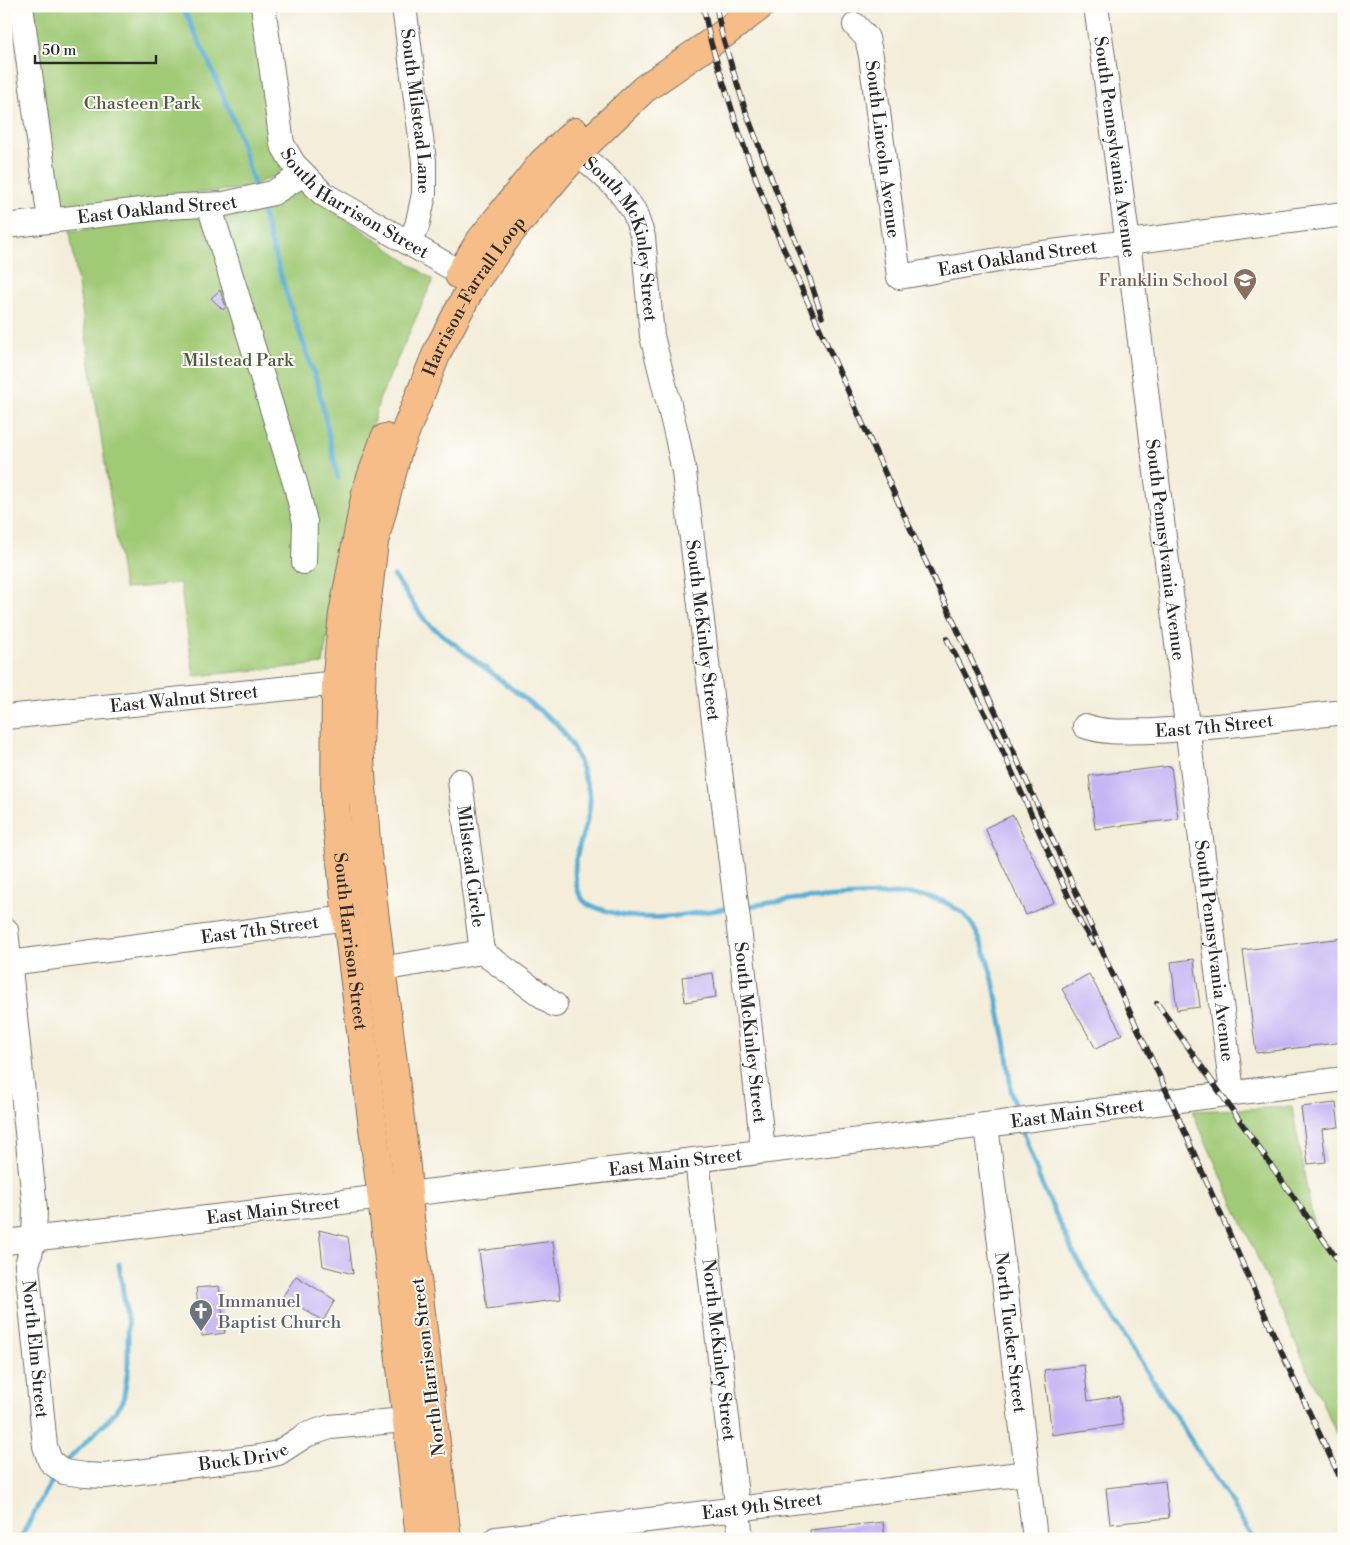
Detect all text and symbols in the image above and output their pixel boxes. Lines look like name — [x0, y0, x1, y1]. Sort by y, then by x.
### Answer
street label: South Milstead Lane — [395, 27, 435, 194]
scale bar — [35, 32, 156, 64]
street label: South Pennsylvania Avenue — [1088, 35, 1141, 259]
text: 50 m — [42, 41, 76, 60]
street label: South Lincoln Avenue — [860, 59, 905, 239]
park label: Chasteen Park — [84, 92, 202, 115]
street label: South Harrison Street — [275, 144, 433, 264]
street label: South McKinley Street — [579, 152, 662, 323]
street label: East Oakland Street — [76, 190, 240, 229]
street label: Harrison-Farrall Loop — [418, 212, 531, 380]
street label: East Oakland Street — [936, 235, 1099, 282]
school or university icon: Franklin School — [1232, 267, 1258, 301]
place label: Franklin School — [1098, 269, 1229, 292]
park label: Milstead Park — [182, 349, 295, 372]
street label: South Pennsylvania Avenue — [1140, 438, 1190, 662]
street label: South McKinley Street — [680, 539, 725, 723]
street label: East Walnut Street — [109, 680, 260, 718]
street label: East 7th Street — [1154, 709, 1275, 743]
street label: Milstead Circle — [451, 804, 490, 929]
street label: South Pennsylvania Avenue — [1189, 839, 1239, 1063]
street label: South Harrison Street — [328, 851, 372, 1032]
street label: East 7th Street — [199, 911, 321, 949]
street label: South McKinley Street — [729, 941, 771, 1125]
street label: East Main Street — [1009, 1094, 1146, 1134]
street label: East Main Street — [607, 1143, 744, 1182]
street label: East Main Street — [205, 1191, 342, 1230]
street label: North Tucker Street — [989, 1251, 1031, 1415]
street label: North McKinley Street — [697, 1257, 741, 1443]
street label: North Harrison Street — [406, 1276, 451, 1458]
street label: North Elm Street — [17, 1279, 53, 1420]
place label: Immanuel Baptist Church — [217, 1290, 341, 1334]
church icon: Immanuel Baptist Church — [188, 1298, 214, 1332]
street label: Buck Drive — [196, 1438, 294, 1477]
street label: East 9th Street — [701, 1487, 824, 1525]

